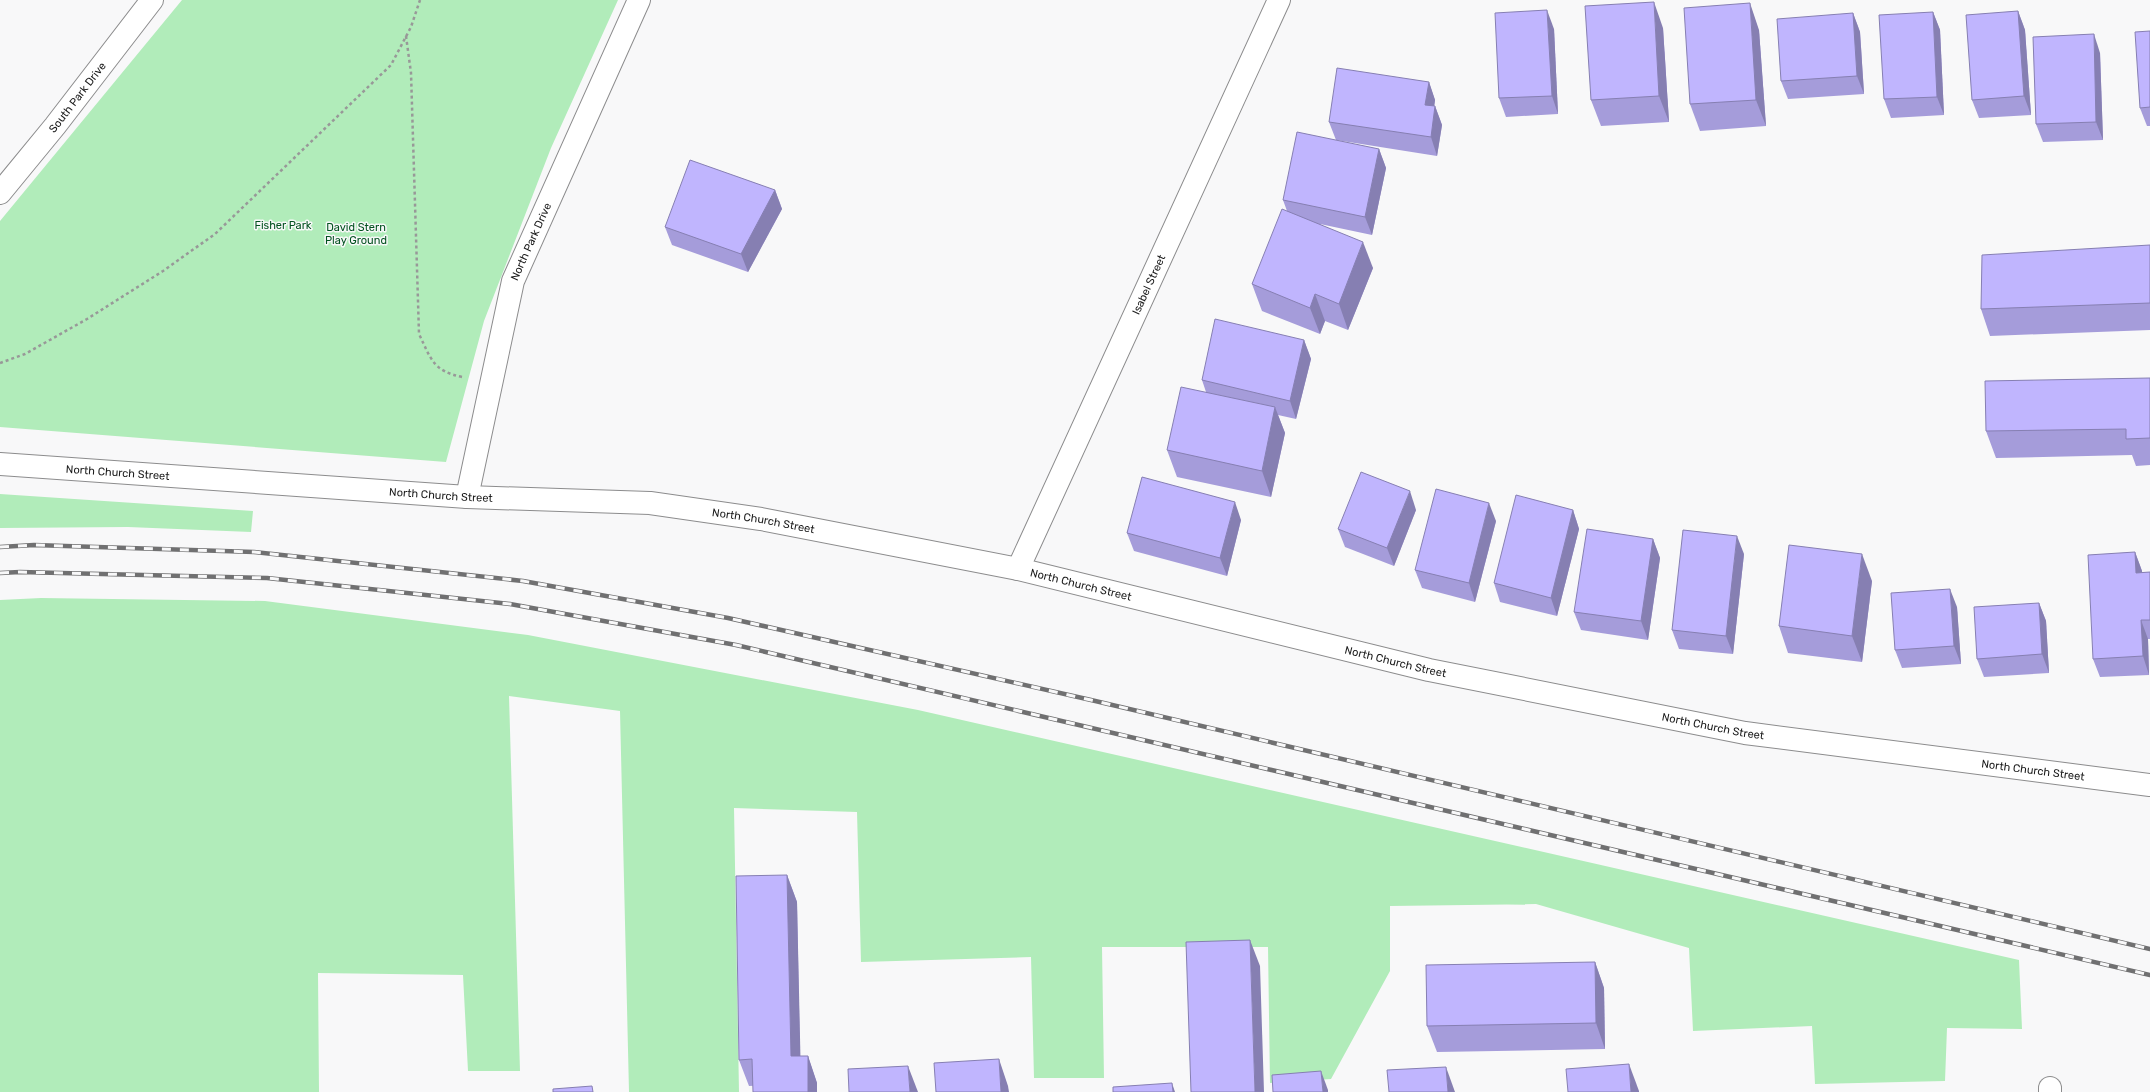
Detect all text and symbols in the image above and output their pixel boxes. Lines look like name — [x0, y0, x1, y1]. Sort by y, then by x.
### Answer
street label: South Park Drive — [46, 59, 108, 135]
street label: North Park Drive — [508, 201, 554, 283]
park label: Fisher Park — [254, 219, 312, 232]
park label: David Stern Play Ground — [325, 221, 387, 247]
street label: Isabel Street — [1129, 252, 1168, 317]
street label: North Church Street — [65, 462, 171, 483]
street label: North Church Street — [389, 485, 494, 504]
street label: North Church Street — [711, 506, 816, 536]
street label: North Church Street — [1029, 566, 1134, 603]
street label: North Church Street — [1344, 643, 1448, 680]
street label: North Church Street — [1661, 710, 1766, 742]
street label: North Church Street — [1981, 757, 2086, 783]

